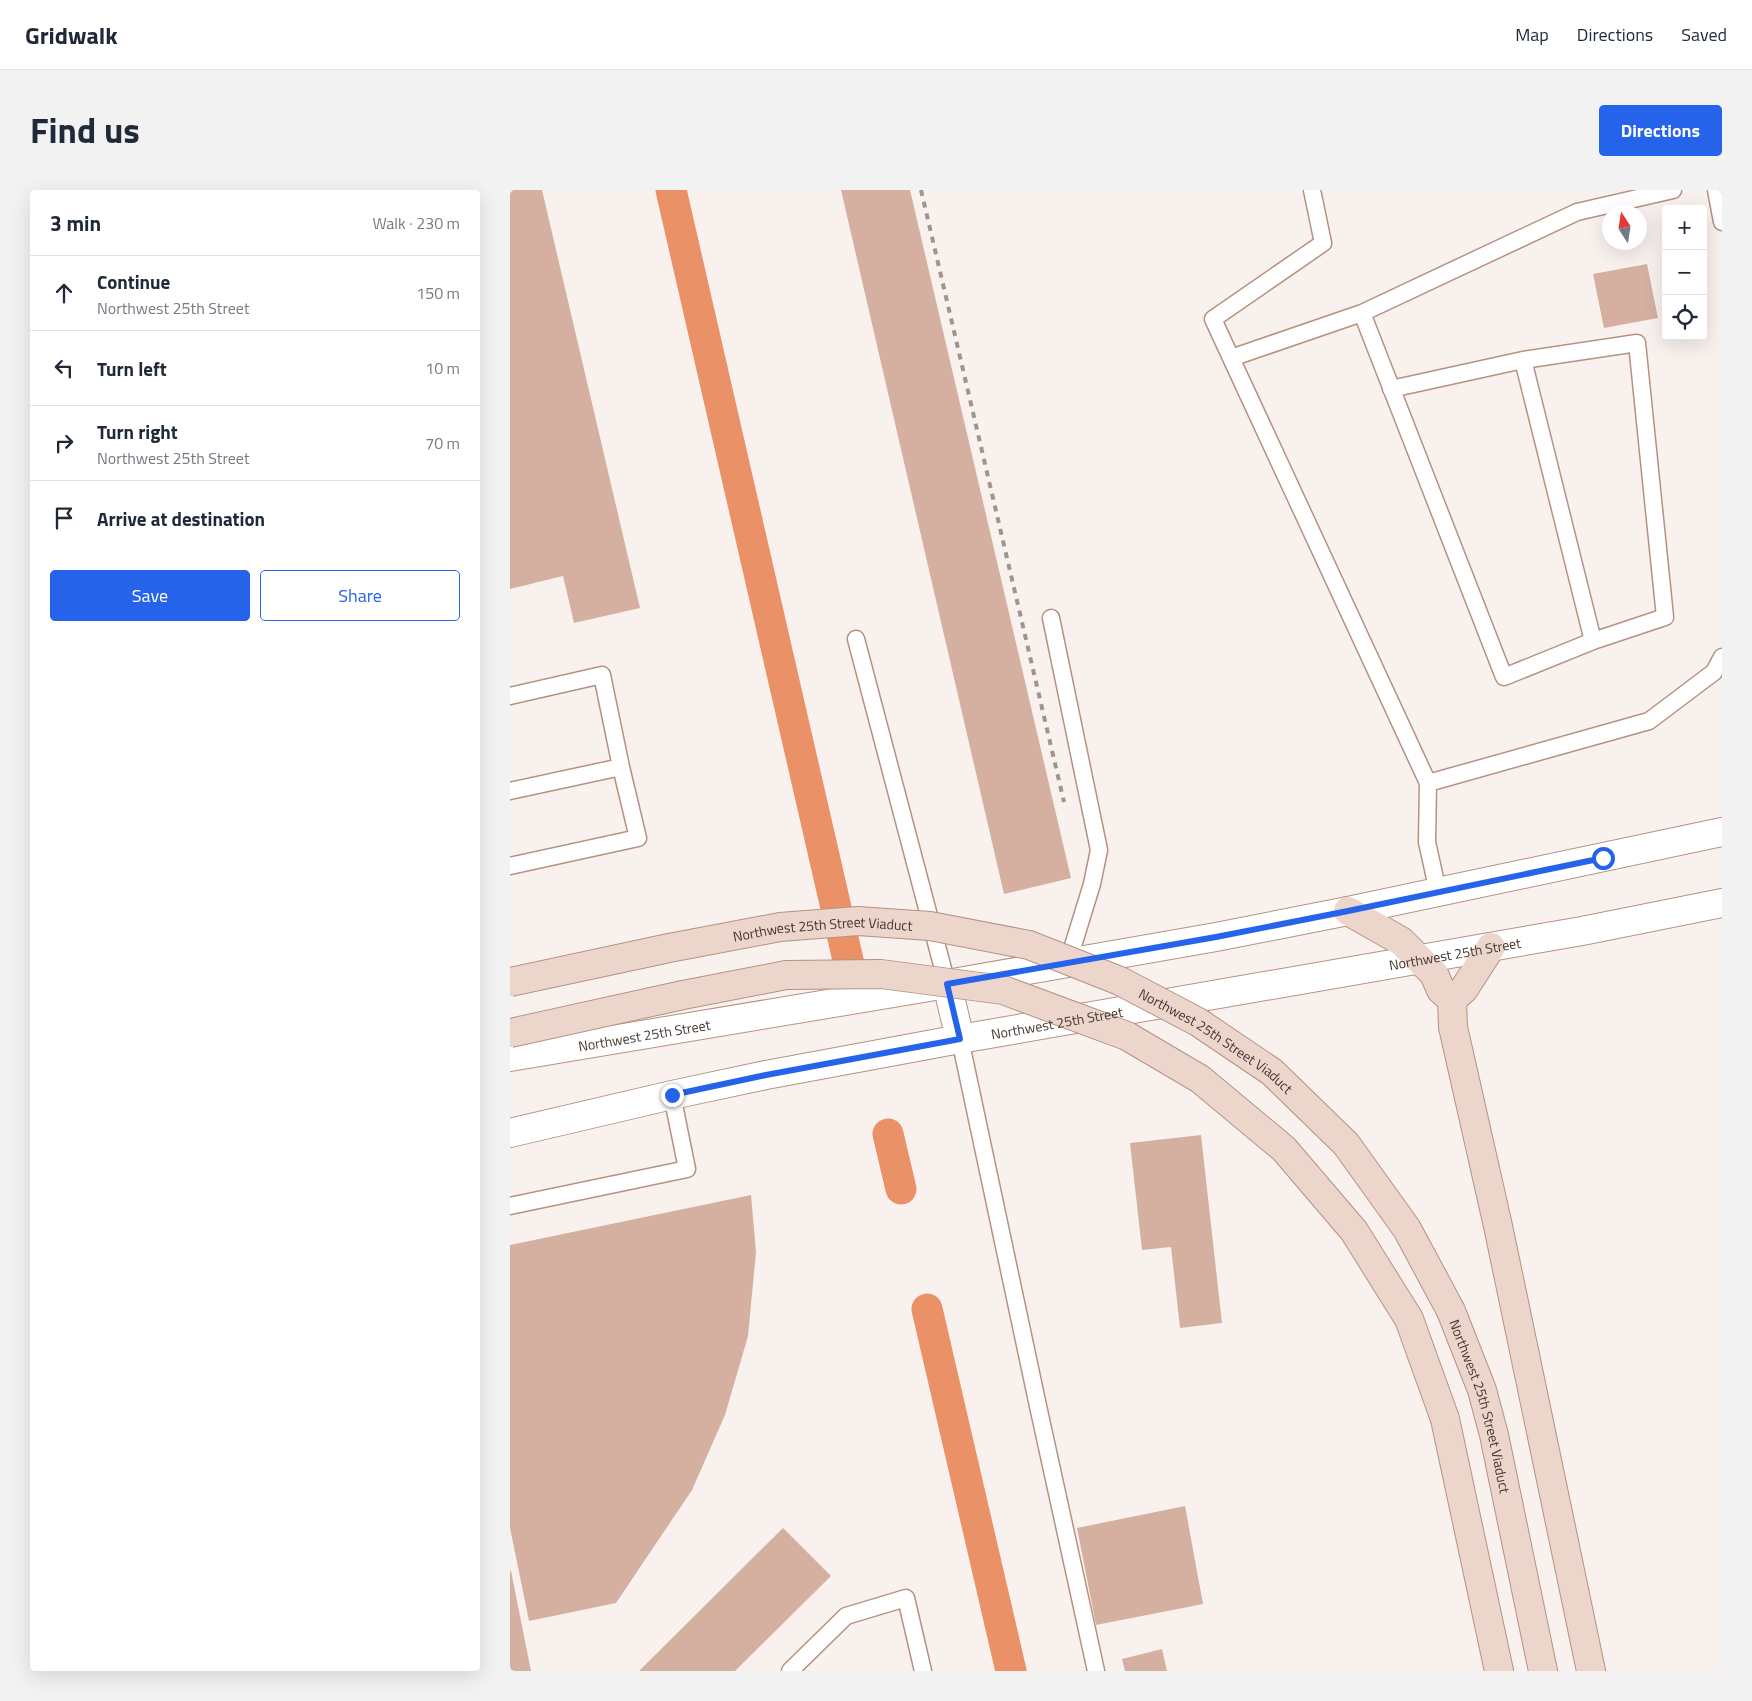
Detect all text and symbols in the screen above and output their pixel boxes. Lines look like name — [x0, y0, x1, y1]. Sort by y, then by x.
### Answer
text: Gridwalk — [25, 17, 118, 53]
text: Map — [1515, 21, 1549, 48]
text: Directions — [1577, 21, 1653, 48]
text: Saved — [1681, 21, 1727, 48]
text: Find us — [30, 103, 140, 157]
button: Directions — [1599, 105, 1722, 156]
north arrow — [1602, 205, 1647, 250]
map controls — [1662, 205, 1707, 340]
button: + — [1662, 205, 1707, 250]
text: 3 min — [50, 207, 101, 239]
text: Walk · 230 m — [372, 211, 460, 235]
button: − — [1662, 250, 1707, 295]
text: Continue — [97, 267, 170, 296]
icon: ahead — [50, 279, 78, 307]
text: 150 m — [416, 281, 460, 305]
button: locate — [1662, 295, 1707, 340]
text: Northwest 25th Street — [97, 296, 250, 320]
icon: left — [50, 354, 78, 382]
text: Turn left — [97, 354, 167, 383]
text: 10 m — [425, 356, 460, 380]
text: Turn right — [97, 417, 178, 446]
icon: right — [50, 429, 78, 457]
text: 70 m — [425, 431, 460, 455]
text: Northwest 25th Street — [97, 446, 250, 470]
icon: arrive — [50, 504, 78, 532]
text: Arrive at destination — [97, 504, 265, 533]
button: Save — [50, 570, 250, 621]
button: Share — [260, 570, 460, 621]
route start — [1592, 847, 1615, 870]
street label: Northwest 25th Street Viaduct — [731, 910, 913, 946]
street label: Northwest 25th Street — [1387, 931, 1522, 975]
street label: Northwest 25th Street Viaduct — [1135, 982, 1298, 1098]
street label: Northwest 25th Street — [989, 1000, 1124, 1044]
street label: Northwest 25th Street — [577, 1013, 712, 1056]
route end — [661, 1084, 684, 1107]
street label: Northwest 25th Street Viaduct — [1445, 1316, 1516, 1495]

